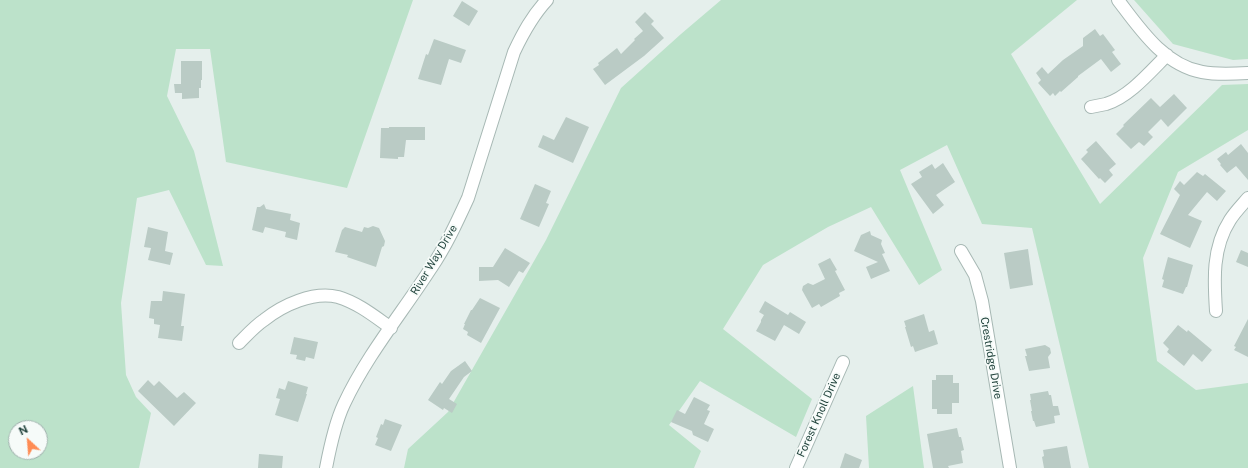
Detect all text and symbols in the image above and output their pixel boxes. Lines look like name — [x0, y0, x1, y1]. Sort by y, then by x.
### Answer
street label: River Way Drive — [408, 223, 460, 297]
street label: Crestridge Drive — [977, 316, 1005, 400]
street label: Forest Knoll Drive — [794, 371, 844, 459]
north arrow — [8, 420, 48, 460]
text: N — [17, 423, 30, 437]

